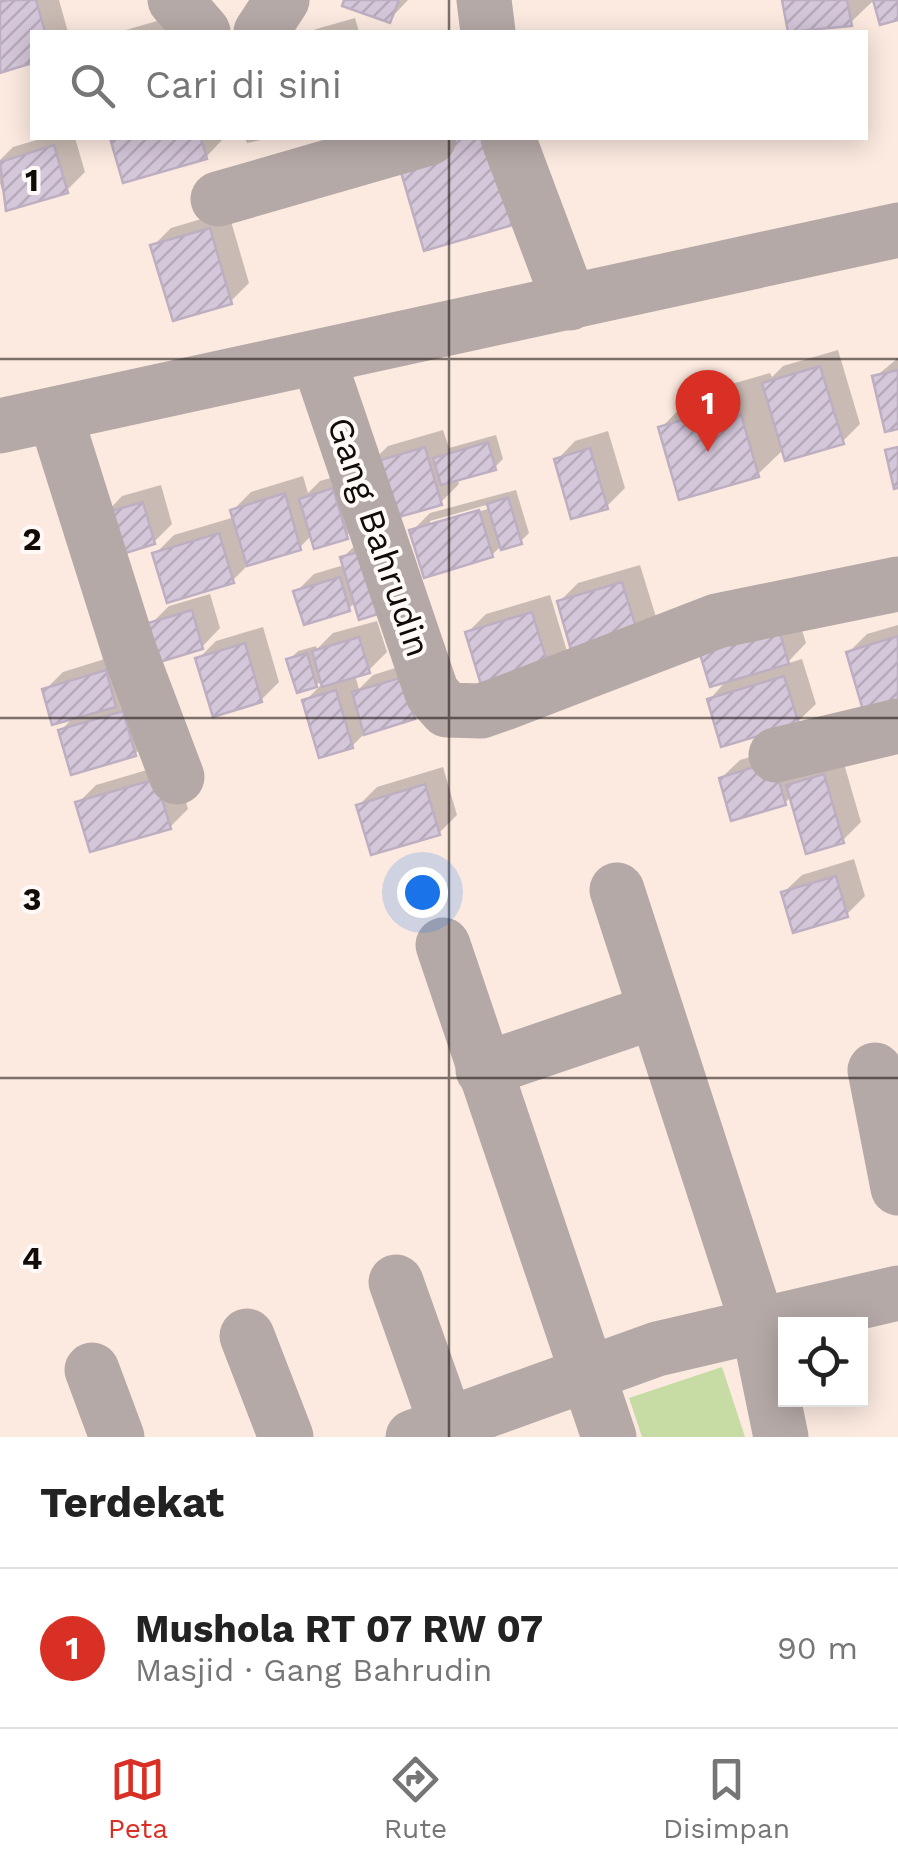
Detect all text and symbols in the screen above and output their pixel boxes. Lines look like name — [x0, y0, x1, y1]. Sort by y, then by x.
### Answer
search box — [30, 30, 868, 140]
icon: search — [65, 58, 120, 113]
text: Cari di sini — [145, 63, 342, 107]
text: 1 — [25, 161, 39, 199]
pin: 1 — [676, 370, 740, 452]
street label: Gang Bahrudin — [318, 412, 440, 662]
text: 2 — [22, 520, 42, 558]
your location — [397, 867, 448, 918]
text: 3 — [23, 880, 41, 918]
text: 4 — [22, 1239, 42, 1277]
map controls — [778, 1317, 868, 1407]
button: locate — [778, 1317, 868, 1407]
text: Terdekat — [40, 1478, 224, 1527]
text: Mushola RT 07 RW 07 — [135, 1607, 543, 1651]
text: 1 — [66, 1629, 79, 1667]
text: 90 m — [777, 1629, 858, 1667]
text: Masjid · Gang Bahrudin — [135, 1651, 492, 1689]
tab: Peta — [108, 1752, 168, 1845]
tab: Rute — [384, 1752, 447, 1845]
tab: Disimpan — [663, 1752, 790, 1845]

